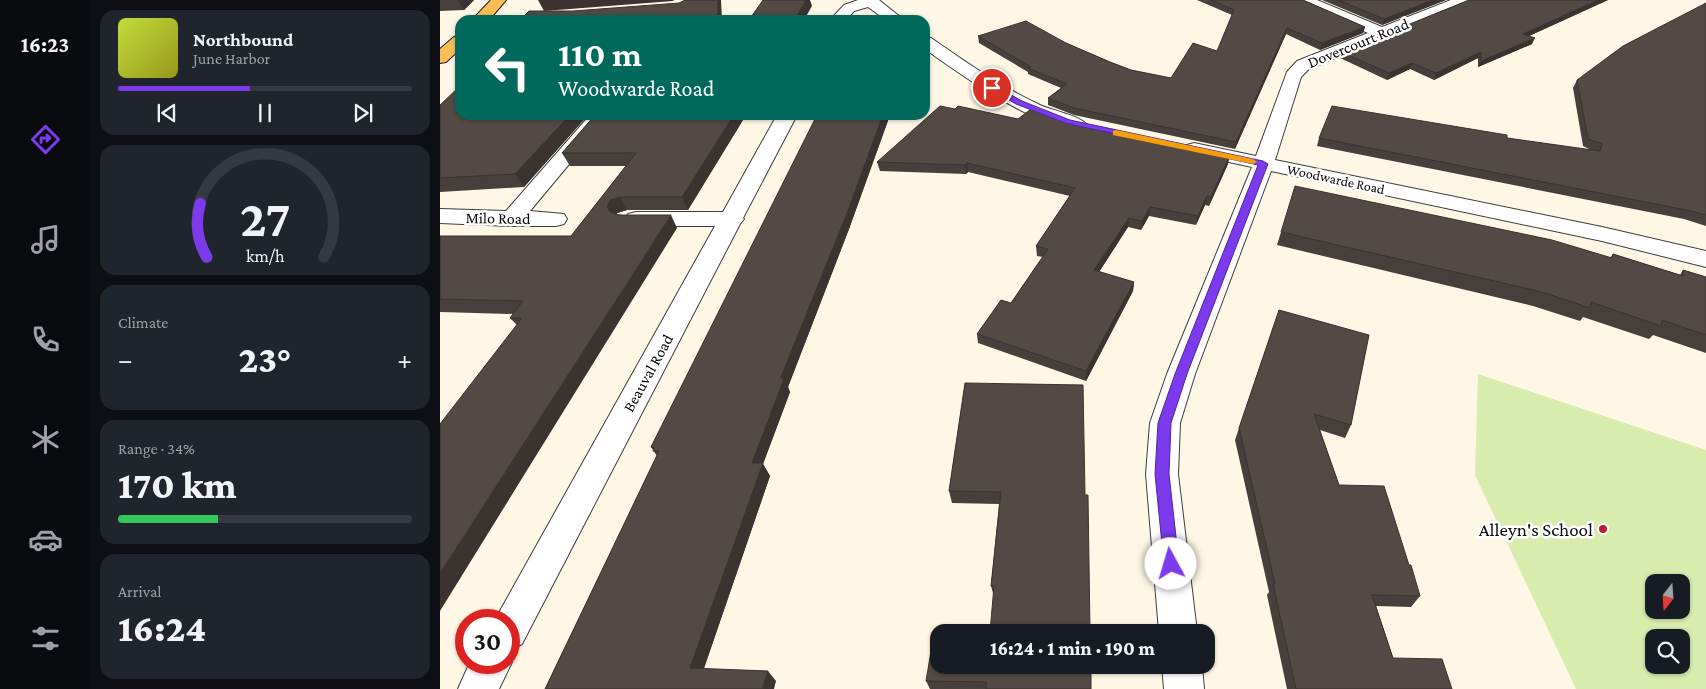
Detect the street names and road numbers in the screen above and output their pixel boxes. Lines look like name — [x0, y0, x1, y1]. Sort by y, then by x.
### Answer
street label: Dovercourt Road — [1305, 15, 1412, 71]
street label: Woodwarde Road — [1286, 161, 1387, 197]
street label: Milo Road — [465, 209, 531, 227]
street label: Beauval Road — [620, 331, 677, 415]

